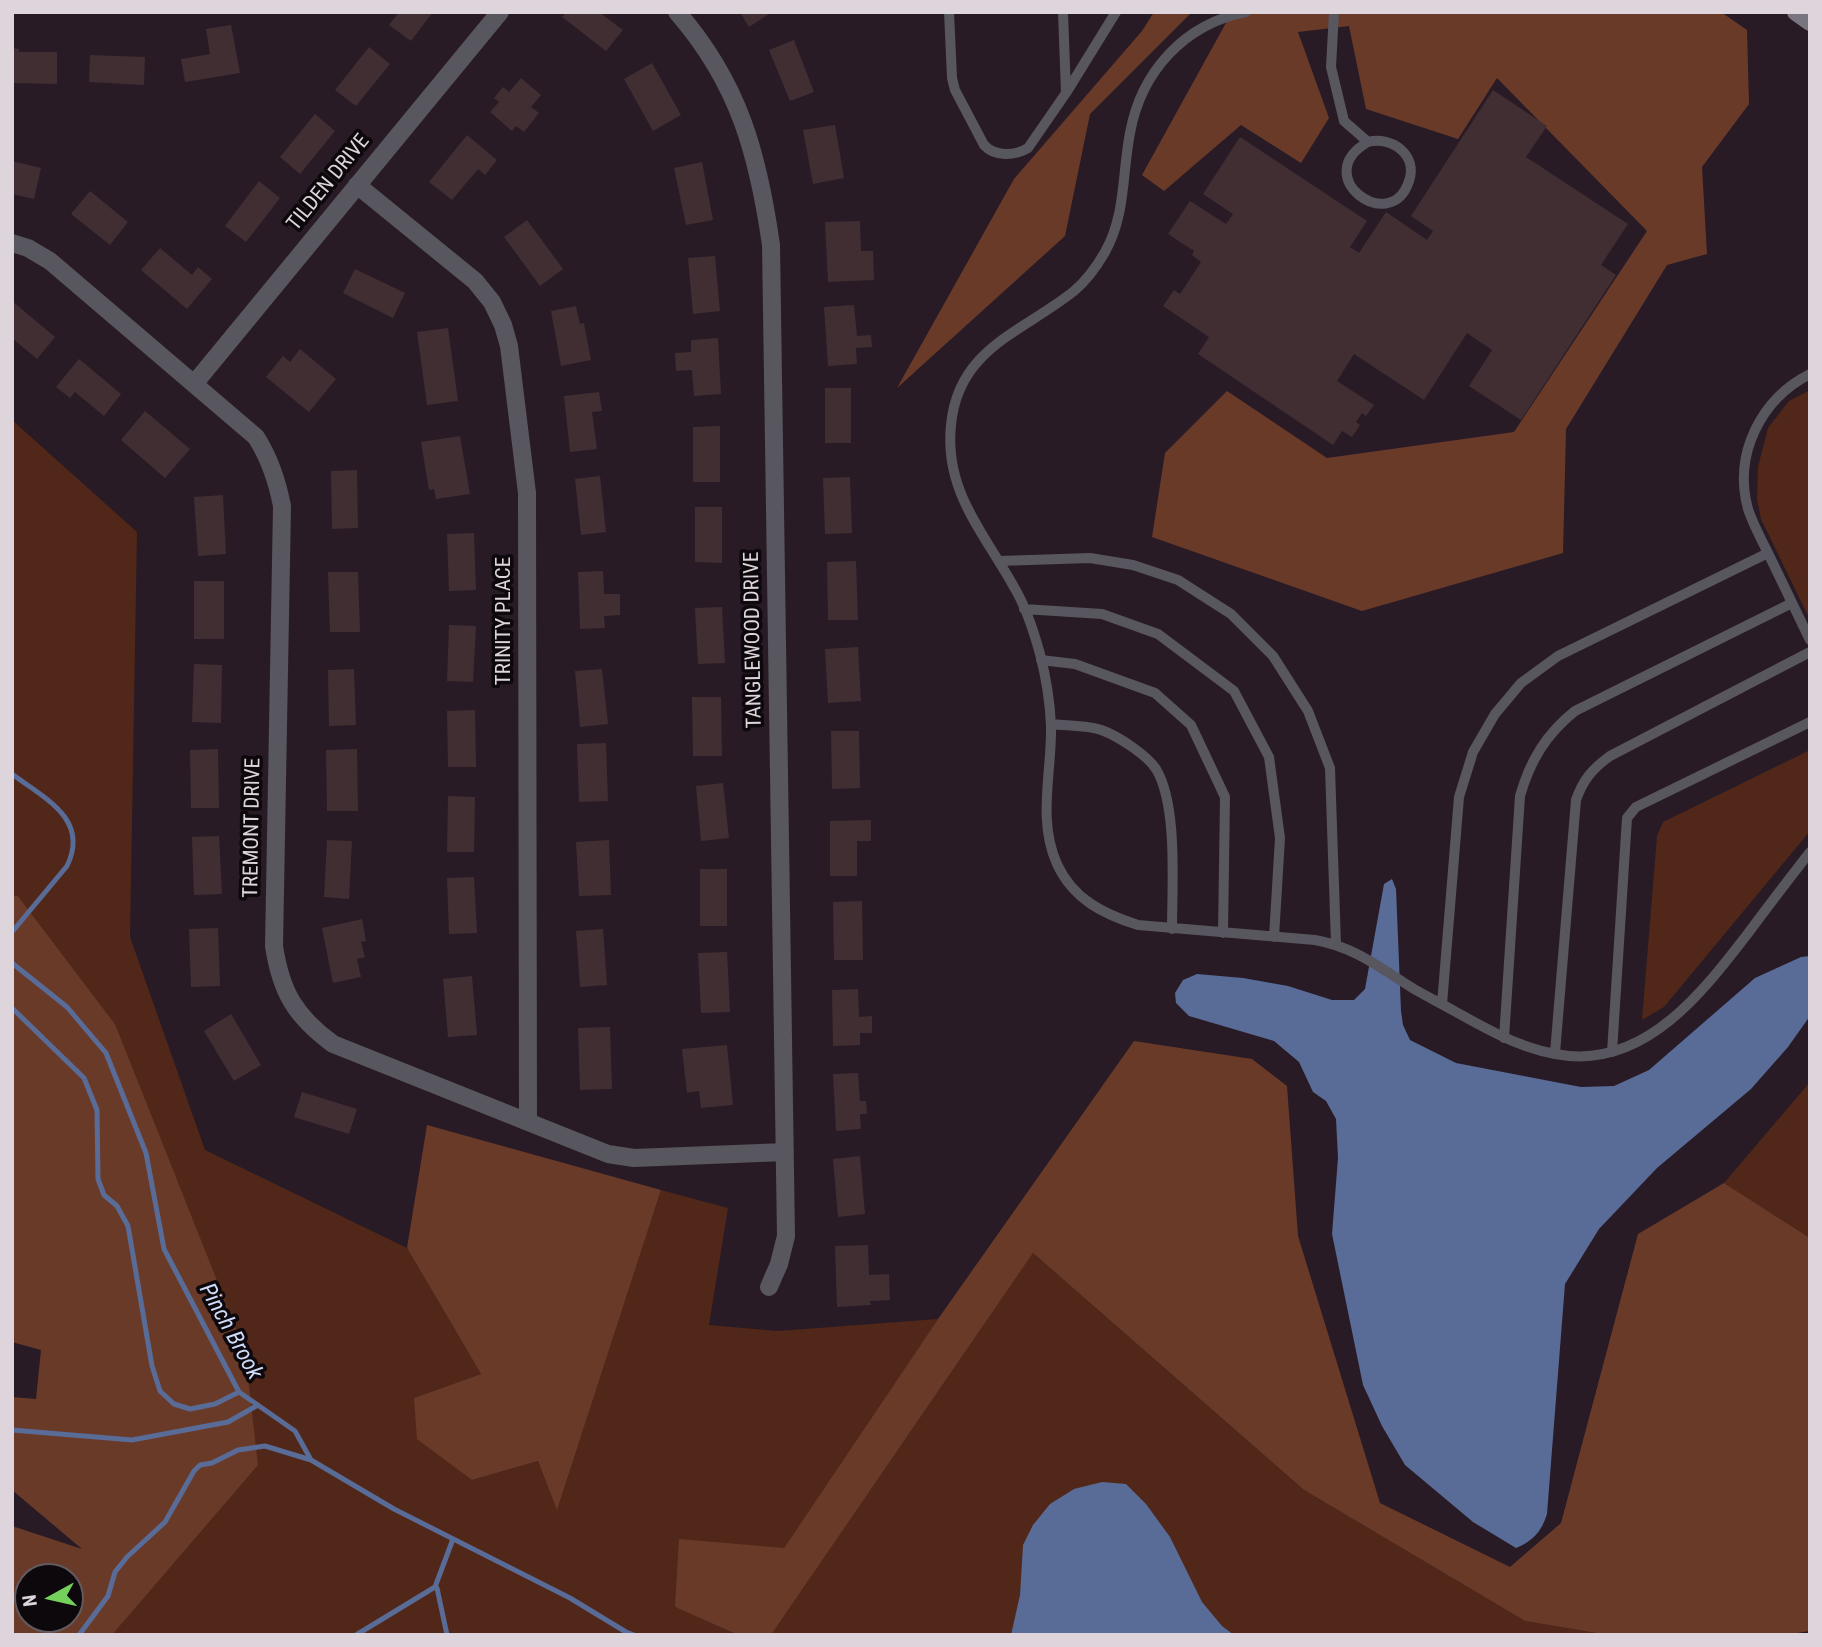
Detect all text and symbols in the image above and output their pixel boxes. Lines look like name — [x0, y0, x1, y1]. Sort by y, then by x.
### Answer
street label: TILDEN DRIVE — [282, 130, 376, 236]
street label: TANGLEWOOD DRIVE — [740, 551, 768, 729]
street label: TRINITY PLACE — [492, 557, 518, 685]
street label: TREMONT DRIVE — [239, 758, 267, 898]
water label: Pinch Brook — [192, 1279, 268, 1385]
north arrow — [14, 1563, 84, 1633]
text: N — [17, 1593, 42, 1608]

